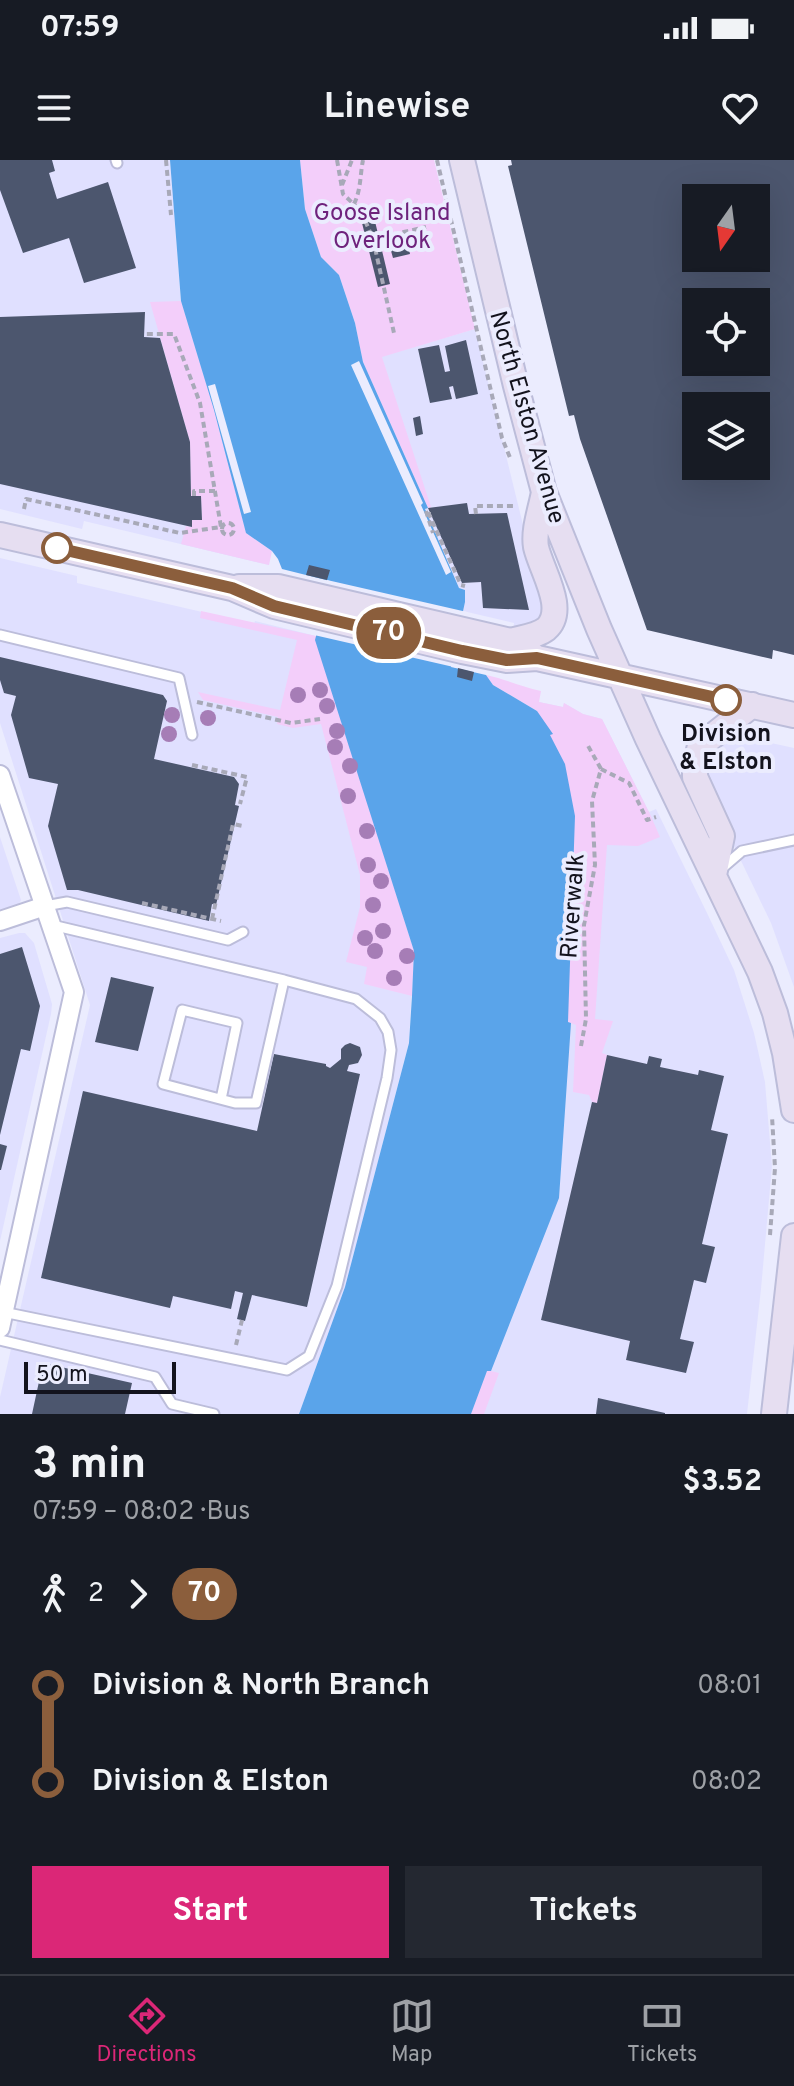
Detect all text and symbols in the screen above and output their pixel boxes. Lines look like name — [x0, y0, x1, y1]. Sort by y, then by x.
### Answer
text: 07:59 — [40, 10, 119, 47]
text: Linewise — [324, 85, 470, 131]
icon: menu — [32, 86, 76, 130]
icon: heart — [718, 86, 762, 130]
north arrow — [682, 184, 770, 272]
map controls — [682, 184, 770, 480]
park label: Goose Island Overlook — [313, 199, 451, 257]
button: locate — [682, 288, 770, 376]
street label: North Elston Avenue — [481, 308, 571, 527]
button: layers — [682, 392, 770, 480]
unlabelled marker — [42, 533, 72, 563]
line badge: 70 — [353, 607, 425, 659]
text: 70 — [372, 615, 406, 651]
marker: Division & Elston — [711, 685, 741, 715]
place label: Division & Elston — [679, 720, 773, 778]
street label: Riverwalk — [555, 853, 593, 960]
scale bar — [24, 1358, 176, 1394]
text: 50 m — [36, 1362, 88, 1389]
text: 3 min — [32, 1438, 146, 1494]
text: $3.52 — [683, 1464, 762, 1501]
text: 07:59 – 08:02 · Bus — [32, 1496, 250, 1529]
icon: walk — [32, 1572, 76, 1616]
icon: forward — [116, 1572, 160, 1616]
text: 70 — [188, 1576, 221, 1612]
text: 2 — [88, 1578, 104, 1611]
text: Division & North Branch — [92, 1668, 430, 1705]
text: 08:01 — [697, 1670, 762, 1703]
text: Division & Elston — [92, 1764, 329, 1801]
text: 08:02 — [691, 1766, 762, 1799]
button: Start — [32, 1866, 389, 1958]
button: Tickets — [405, 1866, 762, 1958]
tab: Directions — [97, 1994, 197, 2069]
tab: Map — [390, 1994, 434, 2069]
tab: Tickets — [627, 1994, 697, 2069]

